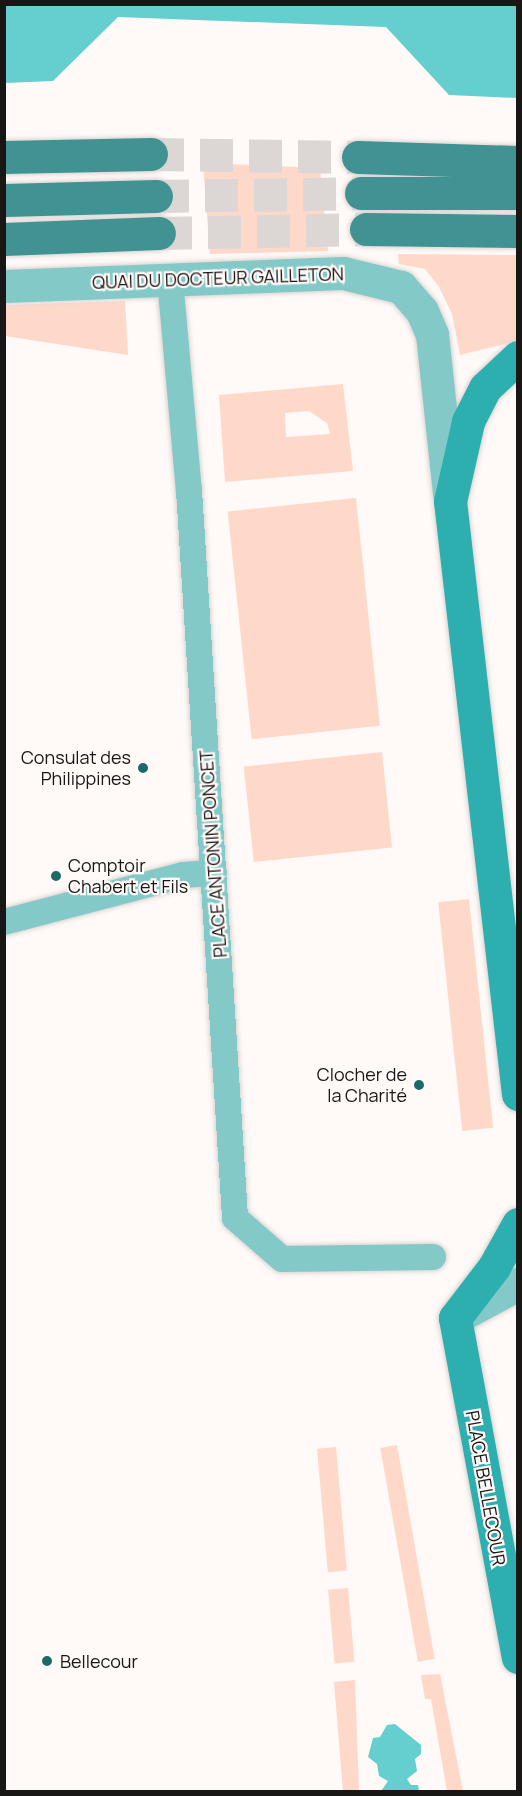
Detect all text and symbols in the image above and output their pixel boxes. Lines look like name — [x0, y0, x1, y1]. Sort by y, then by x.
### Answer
street label: QUAI DU DOCTEUR GAILLETON — [92, 263, 344, 293]
place label: Consulat des Philippines — [21, 747, 131, 789]
street label: PLACE ANTONIN PONCET — [195, 750, 231, 958]
marker: Consulat des Philippines — [136, 761, 150, 775]
place label: Comptoir Chabert et Fils — [68, 855, 188, 898]
marker: Comptoir Chabert et Fils — [49, 869, 63, 883]
place label: Clocher de la Charité — [317, 1064, 407, 1106]
marker: Clocher de la Charité — [412, 1078, 426, 1092]
street label: PLACE BELLECOUR — [462, 1409, 510, 1567]
place label: Bellecour — [60, 1650, 138, 1672]
marker: Bellecour — [38, 1652, 56, 1670]

